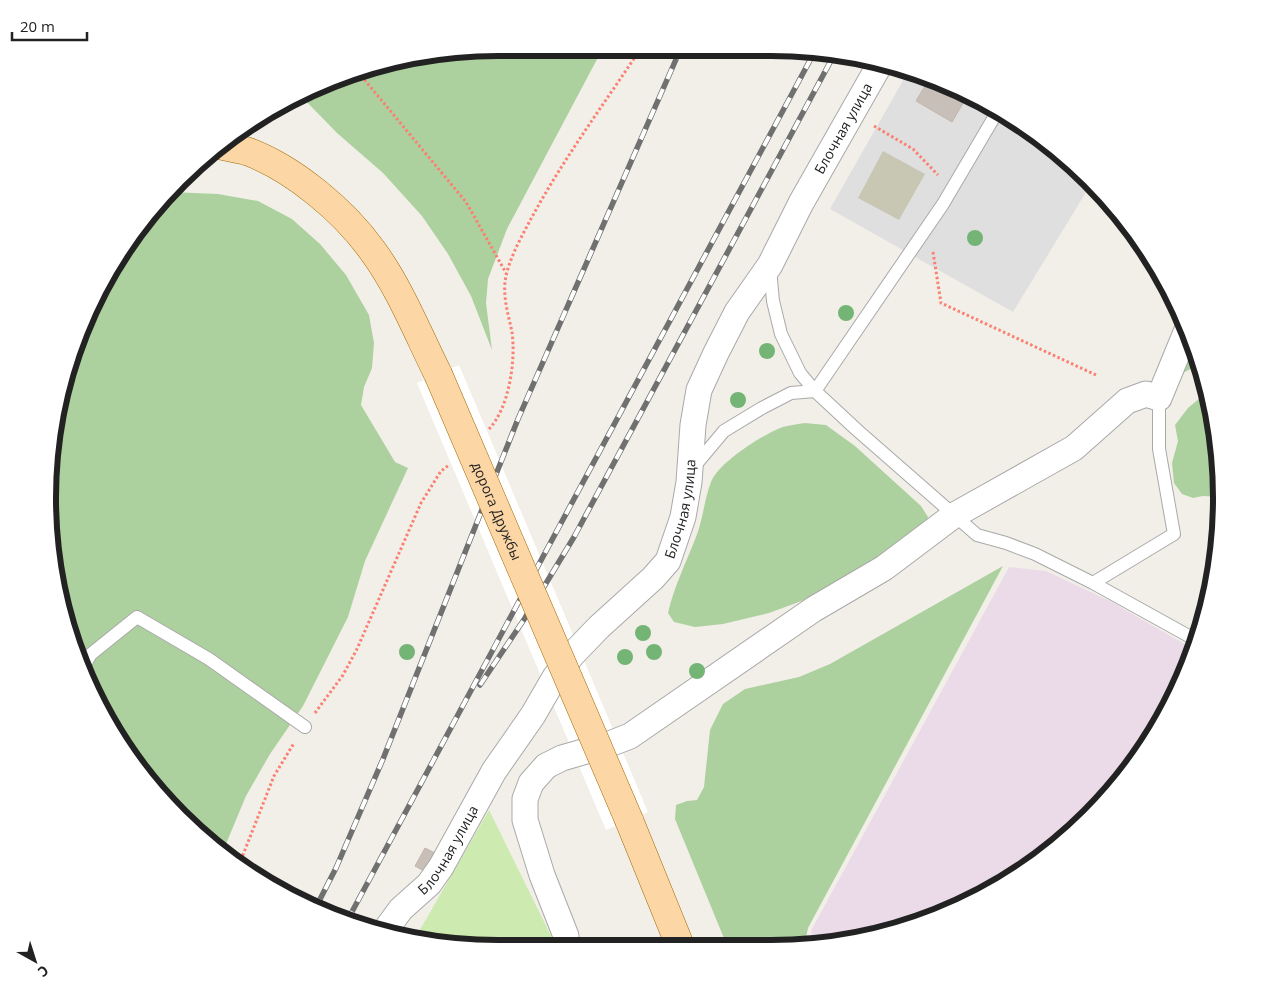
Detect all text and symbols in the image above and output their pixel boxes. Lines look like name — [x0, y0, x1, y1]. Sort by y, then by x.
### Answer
scale bar — [12, 10, 88, 42]
text: 20 m — [20, 16, 55, 36]
street label: Блочная улица — [809, 79, 876, 177]
street label: Блочная улица — [659, 458, 700, 561]
street label: дорога Дружбы — [468, 459, 527, 563]
street label: Блочная улица — [413, 802, 482, 899]
north arrow — [10, 936, 60, 986]
text: С — [34, 961, 53, 982]

